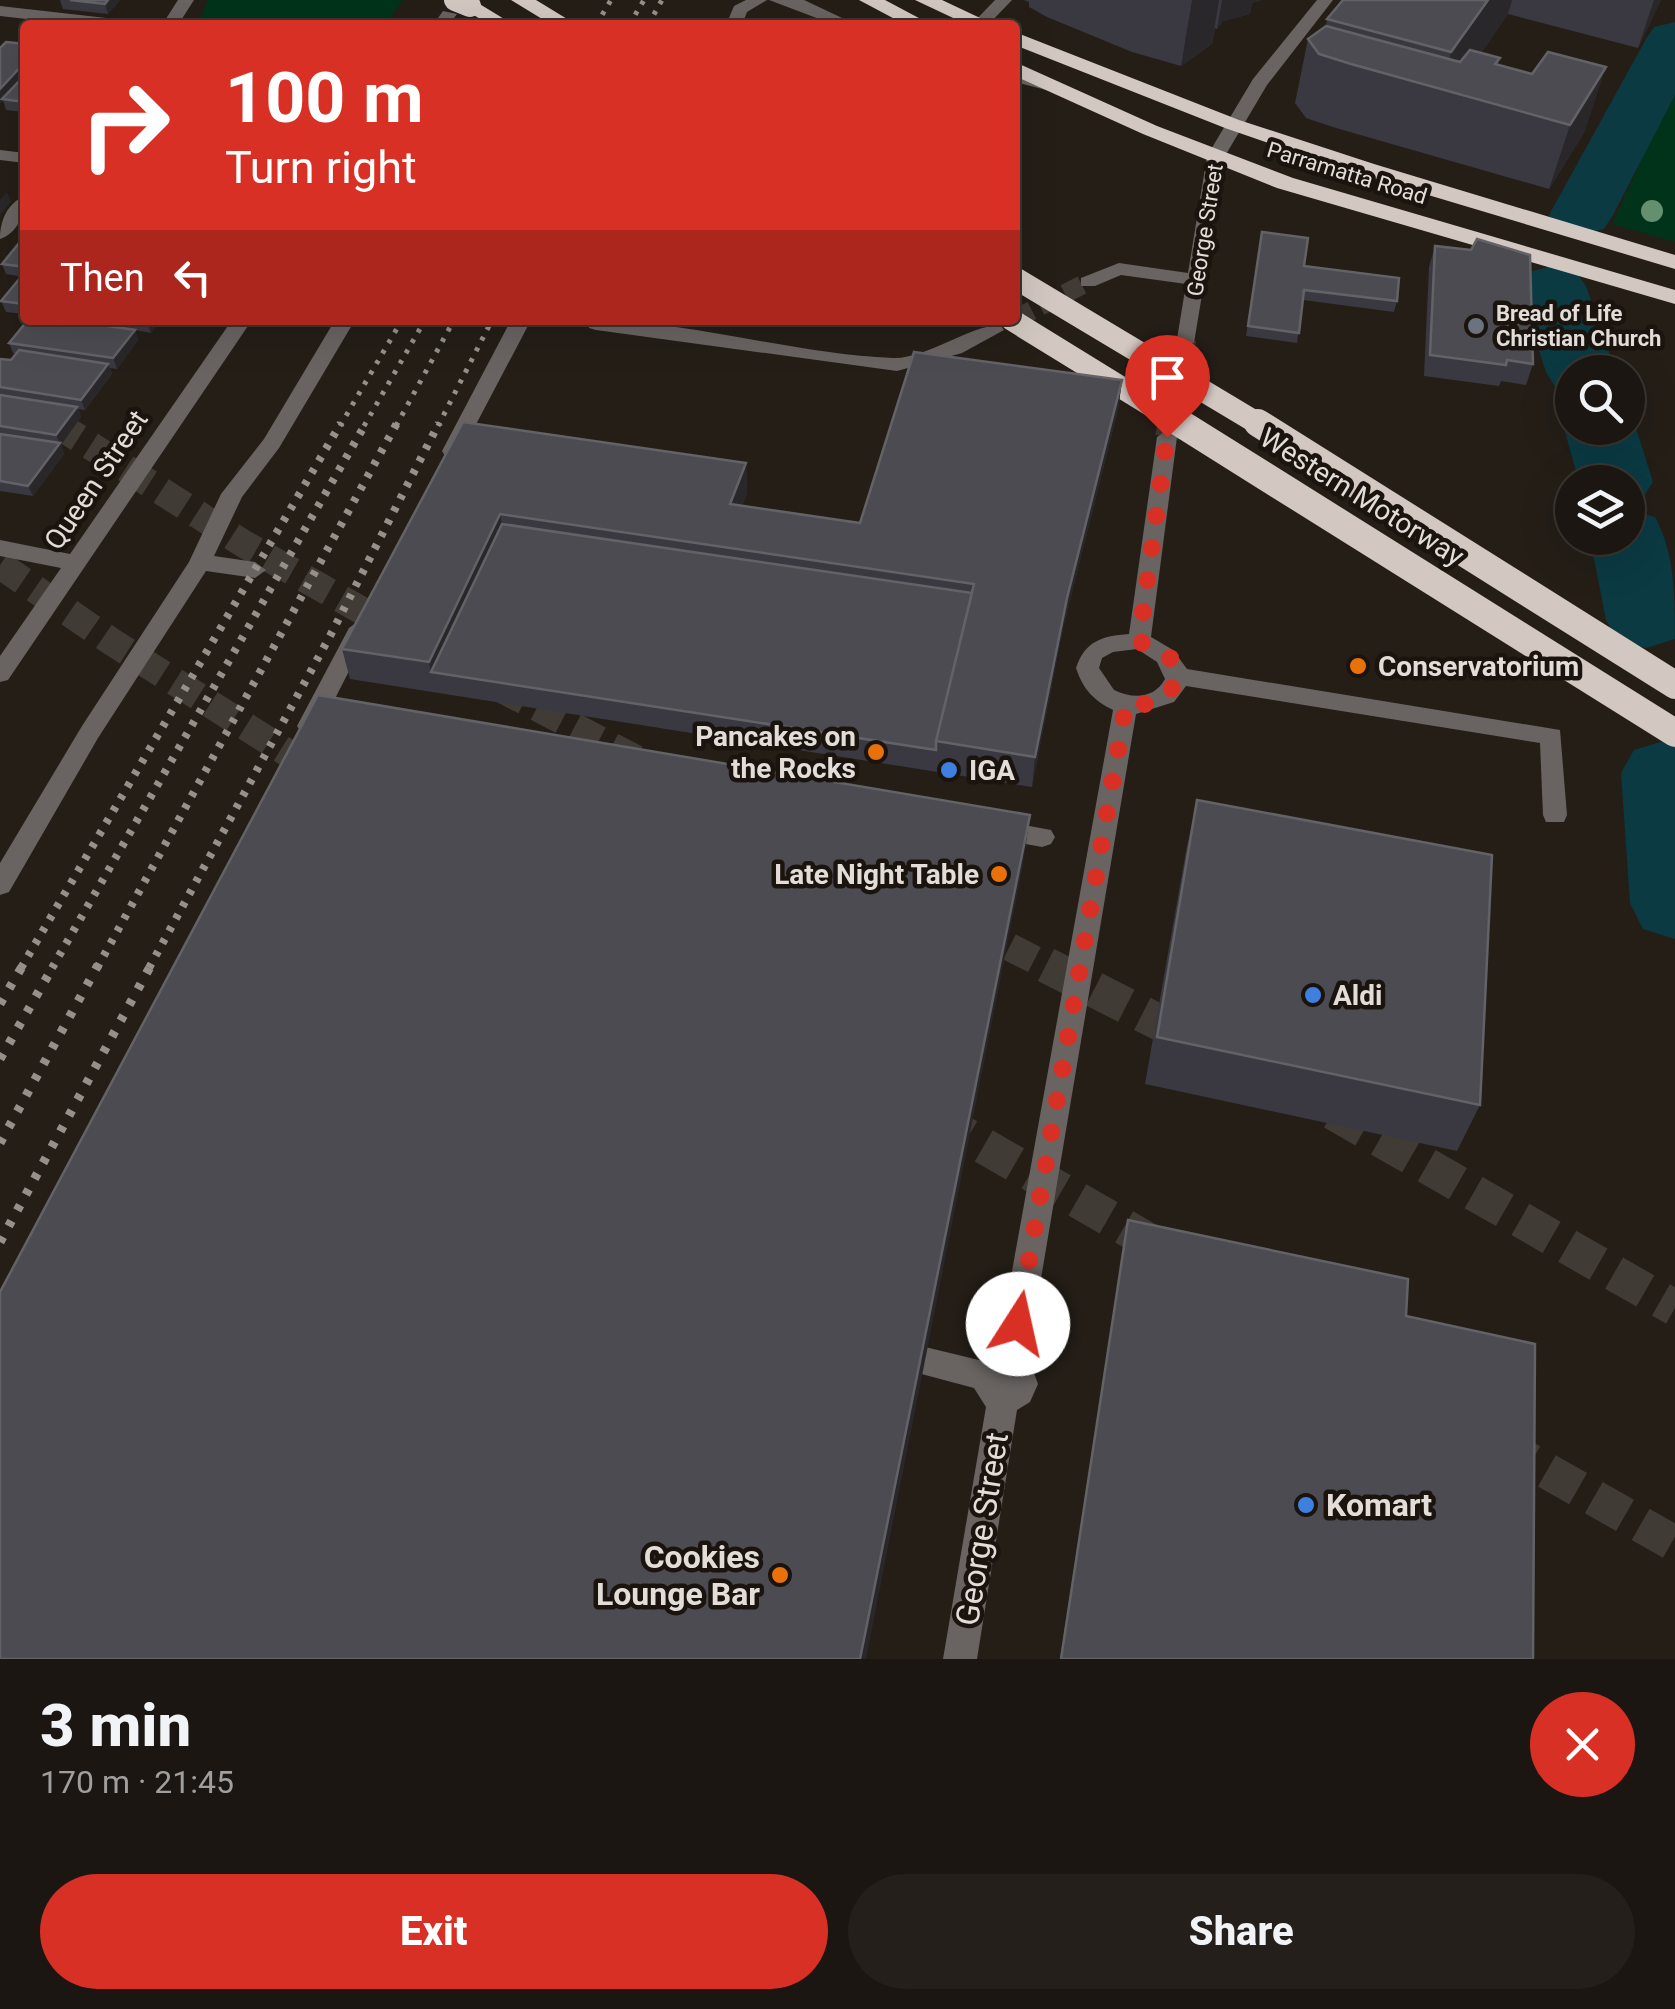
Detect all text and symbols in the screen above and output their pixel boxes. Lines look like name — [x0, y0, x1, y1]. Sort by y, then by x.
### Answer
text: 100 m — [225, 57, 424, 139]
icon: right — [60, 60, 190, 190]
street label: Parramatta Road — [1264, 137, 1430, 209]
text: Turn right — [225, 141, 417, 194]
street label: George Street — [1182, 162, 1228, 298]
icon: left — [165, 250, 220, 305]
text: Then — [60, 256, 145, 300]
place label: Bread of Life Christian Church — [1496, 301, 1661, 351]
marker: Bread of Life Christian Church — [1465, 315, 1487, 337]
pin — [1125, 335, 1210, 438]
icon: arrive — [1140, 350, 1195, 405]
map controls — [1555, 355, 1645, 555]
button: search — [1555, 355, 1645, 445]
street label: Queen Street — [37, 404, 155, 556]
street label: Western Motorway — [1254, 421, 1470, 573]
button: layers — [1555, 465, 1645, 555]
place label: Conservatorium — [1378, 650, 1579, 683]
marker: Conservatorium — [1347, 655, 1369, 677]
place label: Pancakes on the Rocks — [695, 720, 856, 785]
marker: Pancakes on the Rocks — [865, 741, 887, 763]
place label: IGA — [969, 754, 1015, 787]
marker: IGA — [938, 759, 960, 781]
place label: Late Night Table — [774, 858, 979, 891]
marker: Late Night Table — [988, 863, 1010, 885]
place label: Aldi — [1333, 979, 1382, 1012]
marker: Aldi — [1302, 984, 1324, 1006]
position arrow — [966, 1272, 1070, 1376]
street label: George Street — [948, 1430, 1016, 1628]
place label: Komart — [1326, 1486, 1432, 1524]
marker: Komart — [1295, 1494, 1317, 1516]
place label: Cookies Lounge Bar — [596, 1538, 760, 1613]
marker: Cookies Lounge Bar — [769, 1564, 791, 1586]
text: 3 min — [40, 1690, 191, 1761]
button: close — [1530, 1692, 1635, 1797]
text: 170 m · 21:45 — [40, 1763, 234, 1801]
button: Exit — [40, 1874, 828, 1989]
button: Share — [848, 1874, 1635, 1989]

